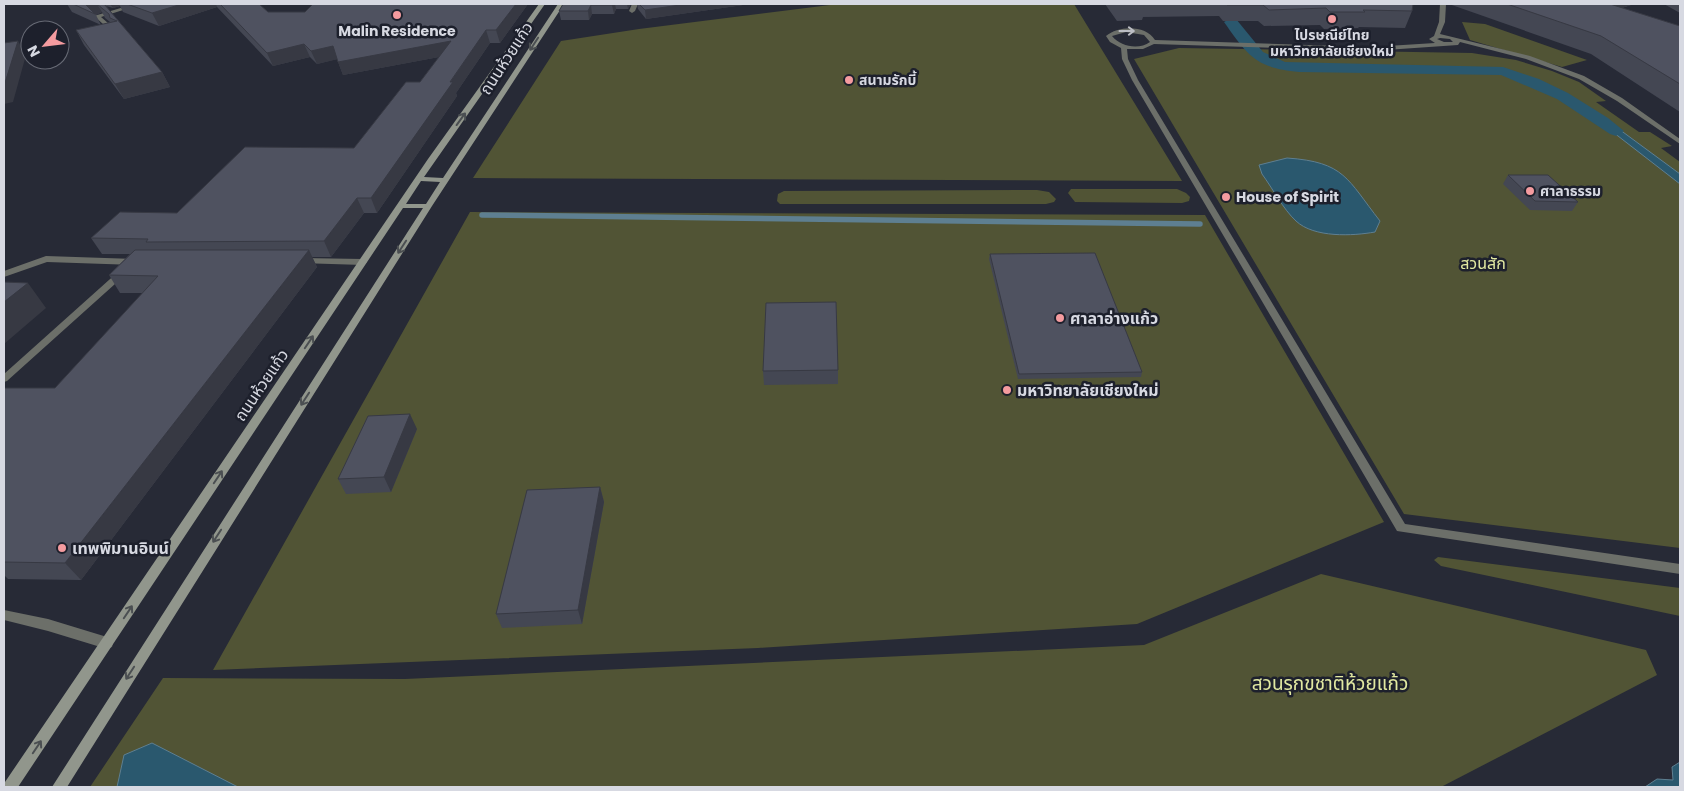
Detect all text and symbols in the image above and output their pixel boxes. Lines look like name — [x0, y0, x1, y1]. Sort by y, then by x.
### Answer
marker: Malin Residence — [391, 9, 403, 21]
marker: ไปรษณีย์ไทย มหาวิทยาลัยเชียงใหม่ — [1326, 13, 1338, 25]
street label: ถนนห้วยแก้ว — [474, 17, 539, 99]
north arrow — [20, 20, 70, 70]
place label: Malin Residence — [338, 21, 456, 41]
place label: ไปรษณีย์ไทย มหาวิทยาลัยเชียงใหม่ — [1270, 25, 1394, 61]
one-way arrow — [1118, 26, 1134, 36]
one-way arrow — [529, 37, 539, 51]
text: N — [22, 42, 45, 60]
place label: สนามรักบี้ — [859, 70, 918, 90]
marker: สนามรักบี้ — [843, 74, 855, 86]
one-way arrow — [456, 112, 466, 126]
place label: ศาลาธรรม — [1540, 181, 1601, 201]
marker: ศาลาธรรม — [1524, 185, 1536, 197]
place label: House of Spirit — [1236, 187, 1339, 207]
marker: House of Spirit — [1220, 191, 1232, 203]
one-way arrow — [397, 240, 407, 254]
park label: สวนสัก — [1460, 252, 1506, 275]
place label: ศาลาอ่างแก้ว — [1070, 307, 1158, 330]
marker: ศาลาอ่างแก้ว — [1054, 312, 1066, 324]
one-way arrow — [304, 335, 314, 349]
street label: ถนนห้วยแก้ว — [229, 345, 294, 426]
place label: มหาวิทยาลัยเชียงใหม่ — [1017, 379, 1159, 402]
marker: มหาวิทยาลัยเชียงใหม่ — [1001, 384, 1013, 396]
one-way arrow — [300, 391, 310, 405]
one-way arrow — [213, 470, 223, 484]
one-way arrow — [212, 528, 222, 542]
place label: เทพพิมานอินน์ — [72, 537, 169, 560]
marker: เทพพิมานอินน์ — [56, 542, 68, 554]
one-way arrow — [123, 605, 133, 619]
one-way arrow — [125, 665, 135, 679]
park label: สวนรุกขชาติห้วยแก้ว — [1252, 670, 1408, 697]
one-way arrow — [32, 740, 42, 754]

